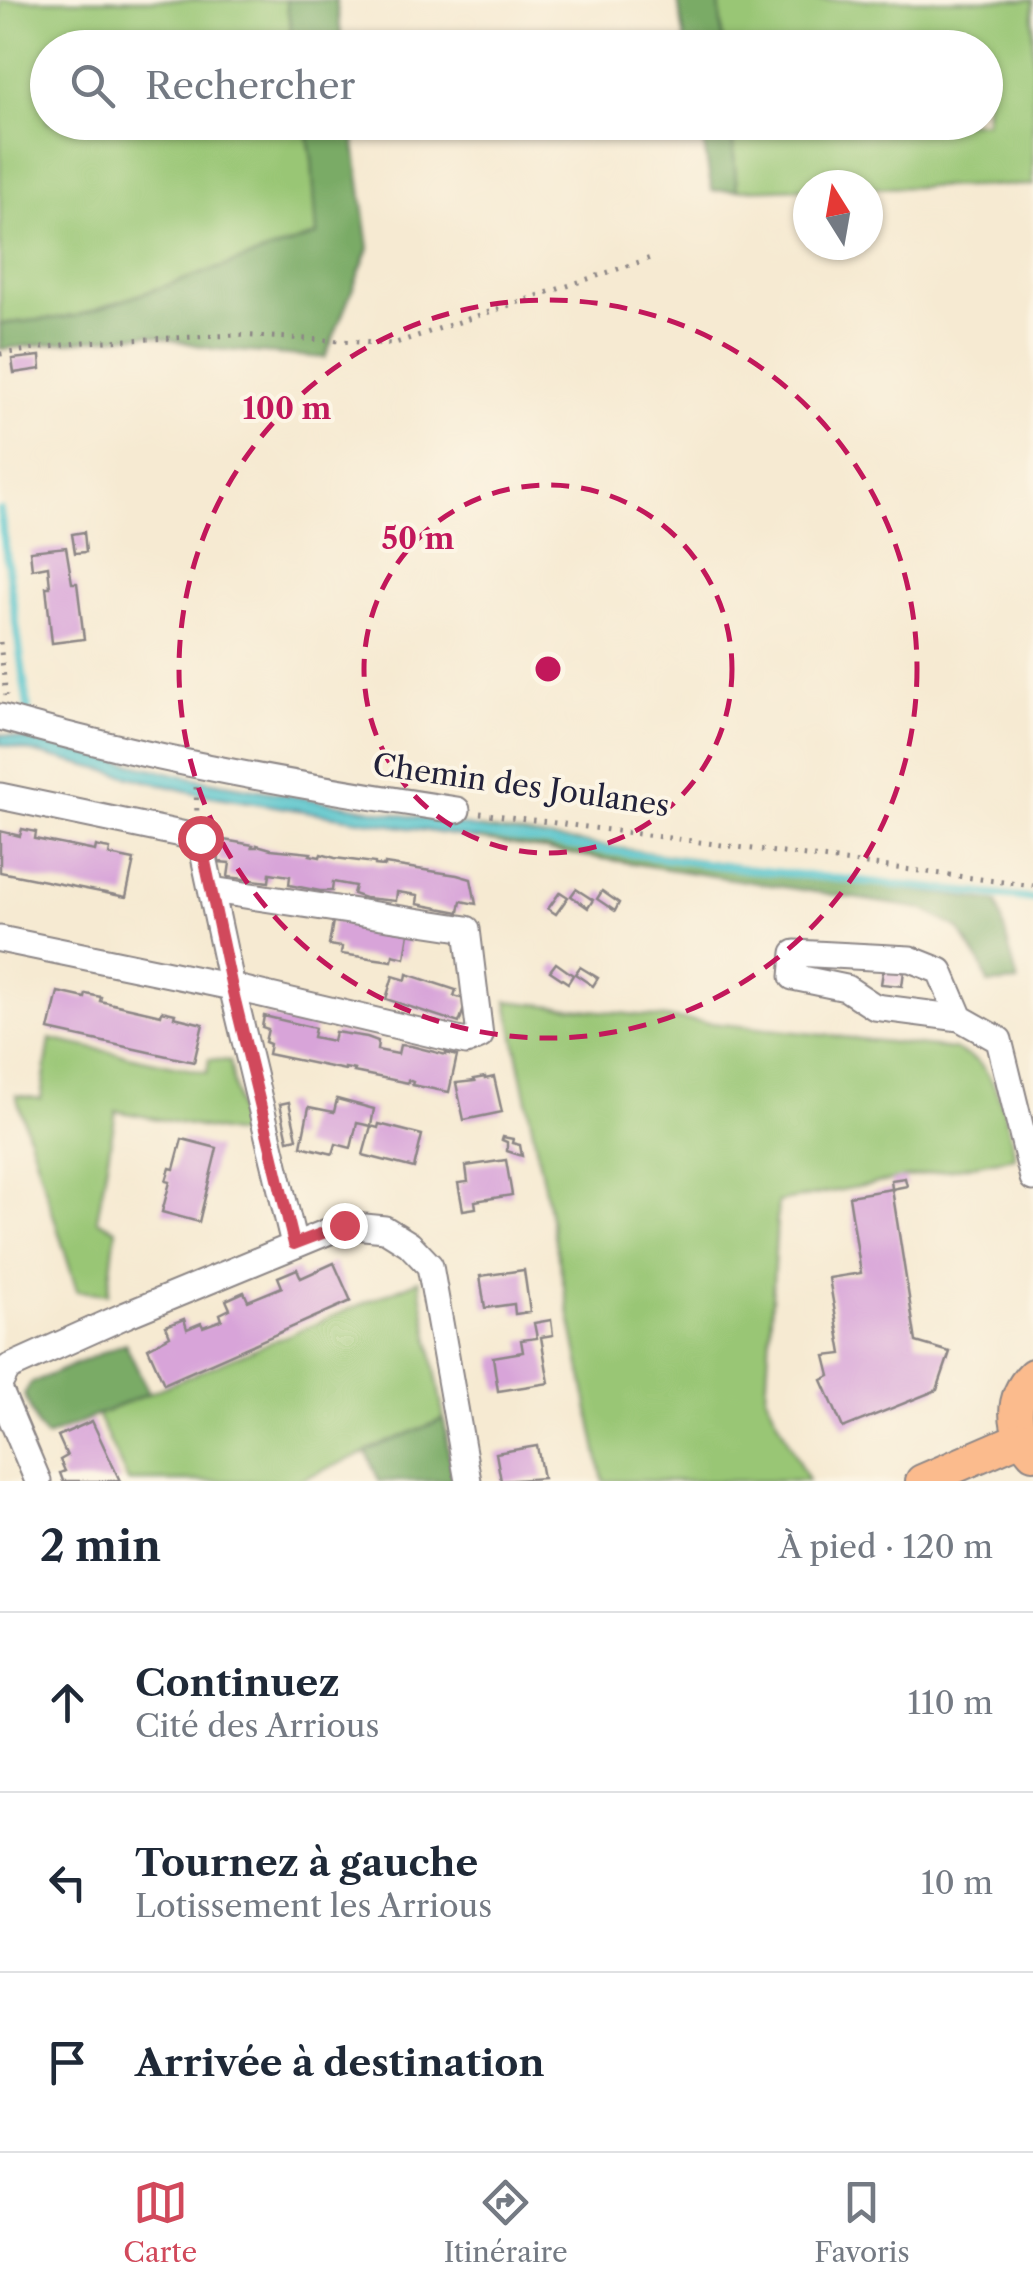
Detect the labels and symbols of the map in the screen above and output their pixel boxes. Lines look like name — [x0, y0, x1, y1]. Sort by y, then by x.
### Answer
north arrow — [793, 170, 883, 260]
text: 100 m — [243, 390, 332, 427]
text: 50 m — [381, 520, 455, 557]
centre of rings — [530, 651, 566, 687]
street label: Chemin des Joulanes — [370, 746, 672, 824]
route start — [178, 816, 224, 862]
route end — [322, 1203, 368, 1249]

